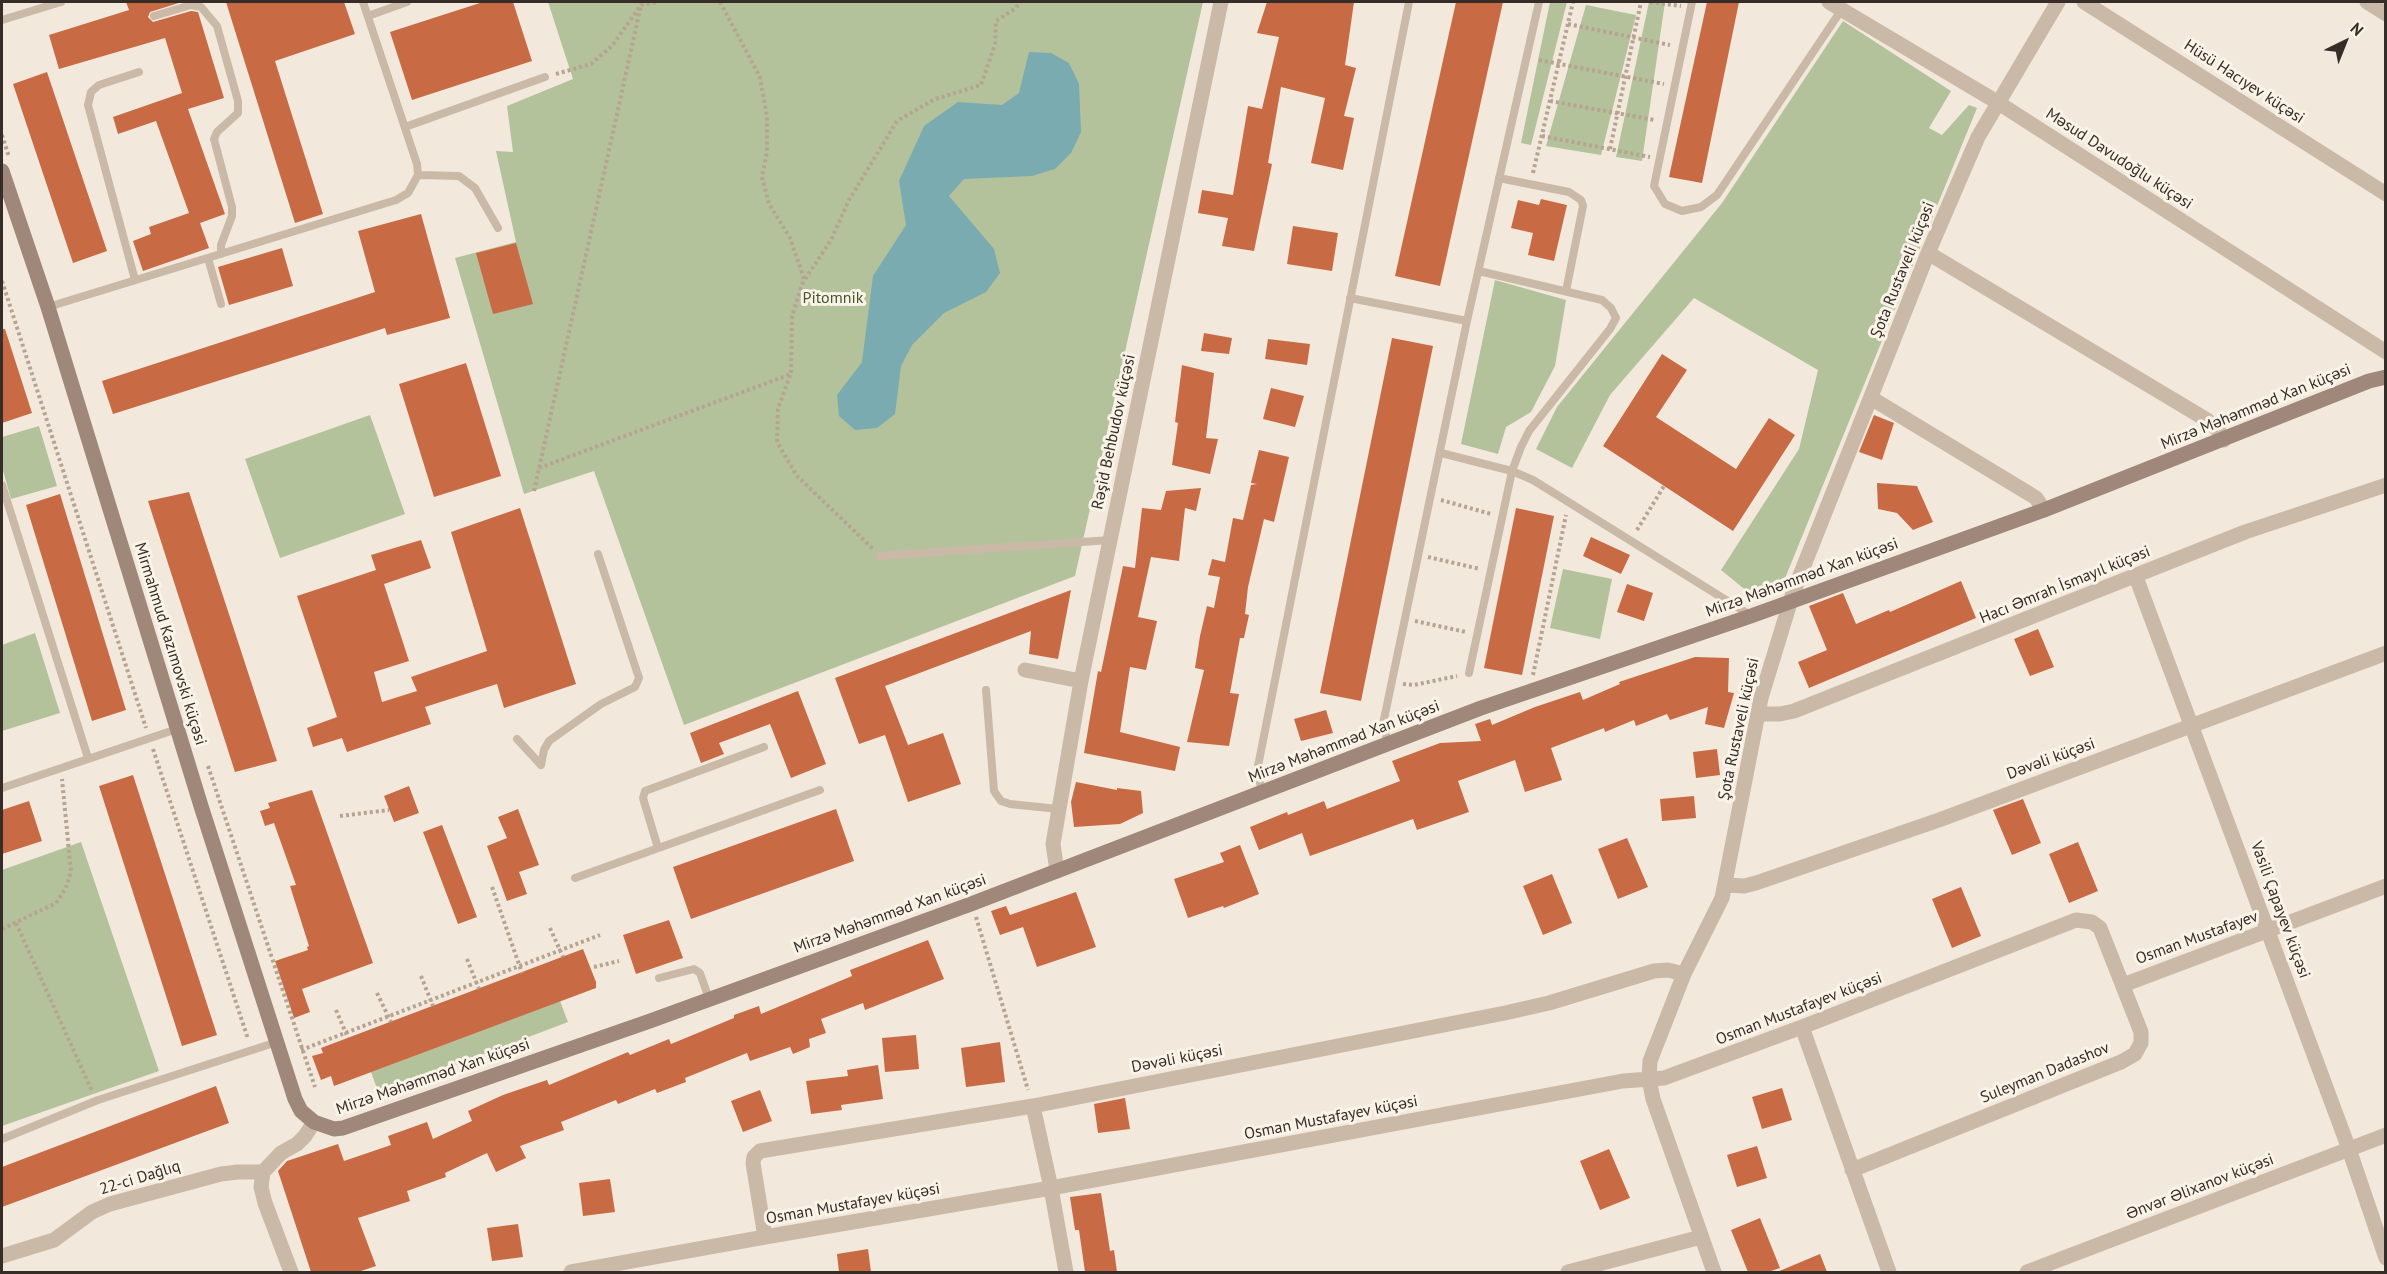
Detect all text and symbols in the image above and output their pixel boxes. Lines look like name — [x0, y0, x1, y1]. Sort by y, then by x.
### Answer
north arrow — [2315, 12, 2375, 72]
text: N — [2347, 18, 2368, 40]
street label: Hüsü Hacıyev küçəsi — [2180, 36, 2308, 128]
street label: Məsud Davudoğlu küçəsi — [2042, 104, 2196, 214]
street label: Şota Rustaveli küçəsi — [1867, 199, 1939, 341]
park label: Pitomnik — [803, 288, 863, 308]
street label: Rəşid Behbudov küçəsi — [1088, 353, 1140, 511]
street label: Mirzə Məhəmməd Xan küçəsi — [2158, 360, 2354, 454]
street label: Mirzə Məhəmməd Xan küçəsi — [1703, 534, 1901, 622]
street label: Mirmahmud Kazımovski küçəsi — [130, 540, 210, 748]
street label: Hacı Əmrah İsmayıl küçəsi — [1977, 542, 2153, 628]
street label: Şota Rustaveli küçəsi — [1715, 656, 1763, 802]
street label: Mirzə Məhəmməd Xan küçəsi — [1246, 697, 1442, 787]
street label: Dəvəli küçəsi — [2004, 734, 2098, 784]
street label: Vasili Çapayev küçəsi — [2246, 839, 2314, 981]
street label: Mirzə Məhəmməd Xan küçəsi — [791, 870, 989, 958]
street label: Osman Mustafayev — [2133, 907, 2261, 969]
street label: Osman Mustafayev küçəsi — [1713, 968, 1885, 1050]
street label: Mirzə Məhəmməd Xan küçəsi — [334, 1035, 532, 1119]
street label: Suleyman Dadashov — [1978, 1038, 2112, 1108]
street label: Dəvəli küçəsi — [1130, 1041, 1224, 1077]
street label: Osman Mustafayev küçəsi — [1243, 1092, 1419, 1144]
street label: Ənvər Əlixanov küçəsi — [2123, 1150, 2277, 1224]
street label: 22-ci Dağlıq — [97, 1157, 183, 1199]
street label: Osman Mustafayev küçəsi — [764, 1179, 942, 1229]

